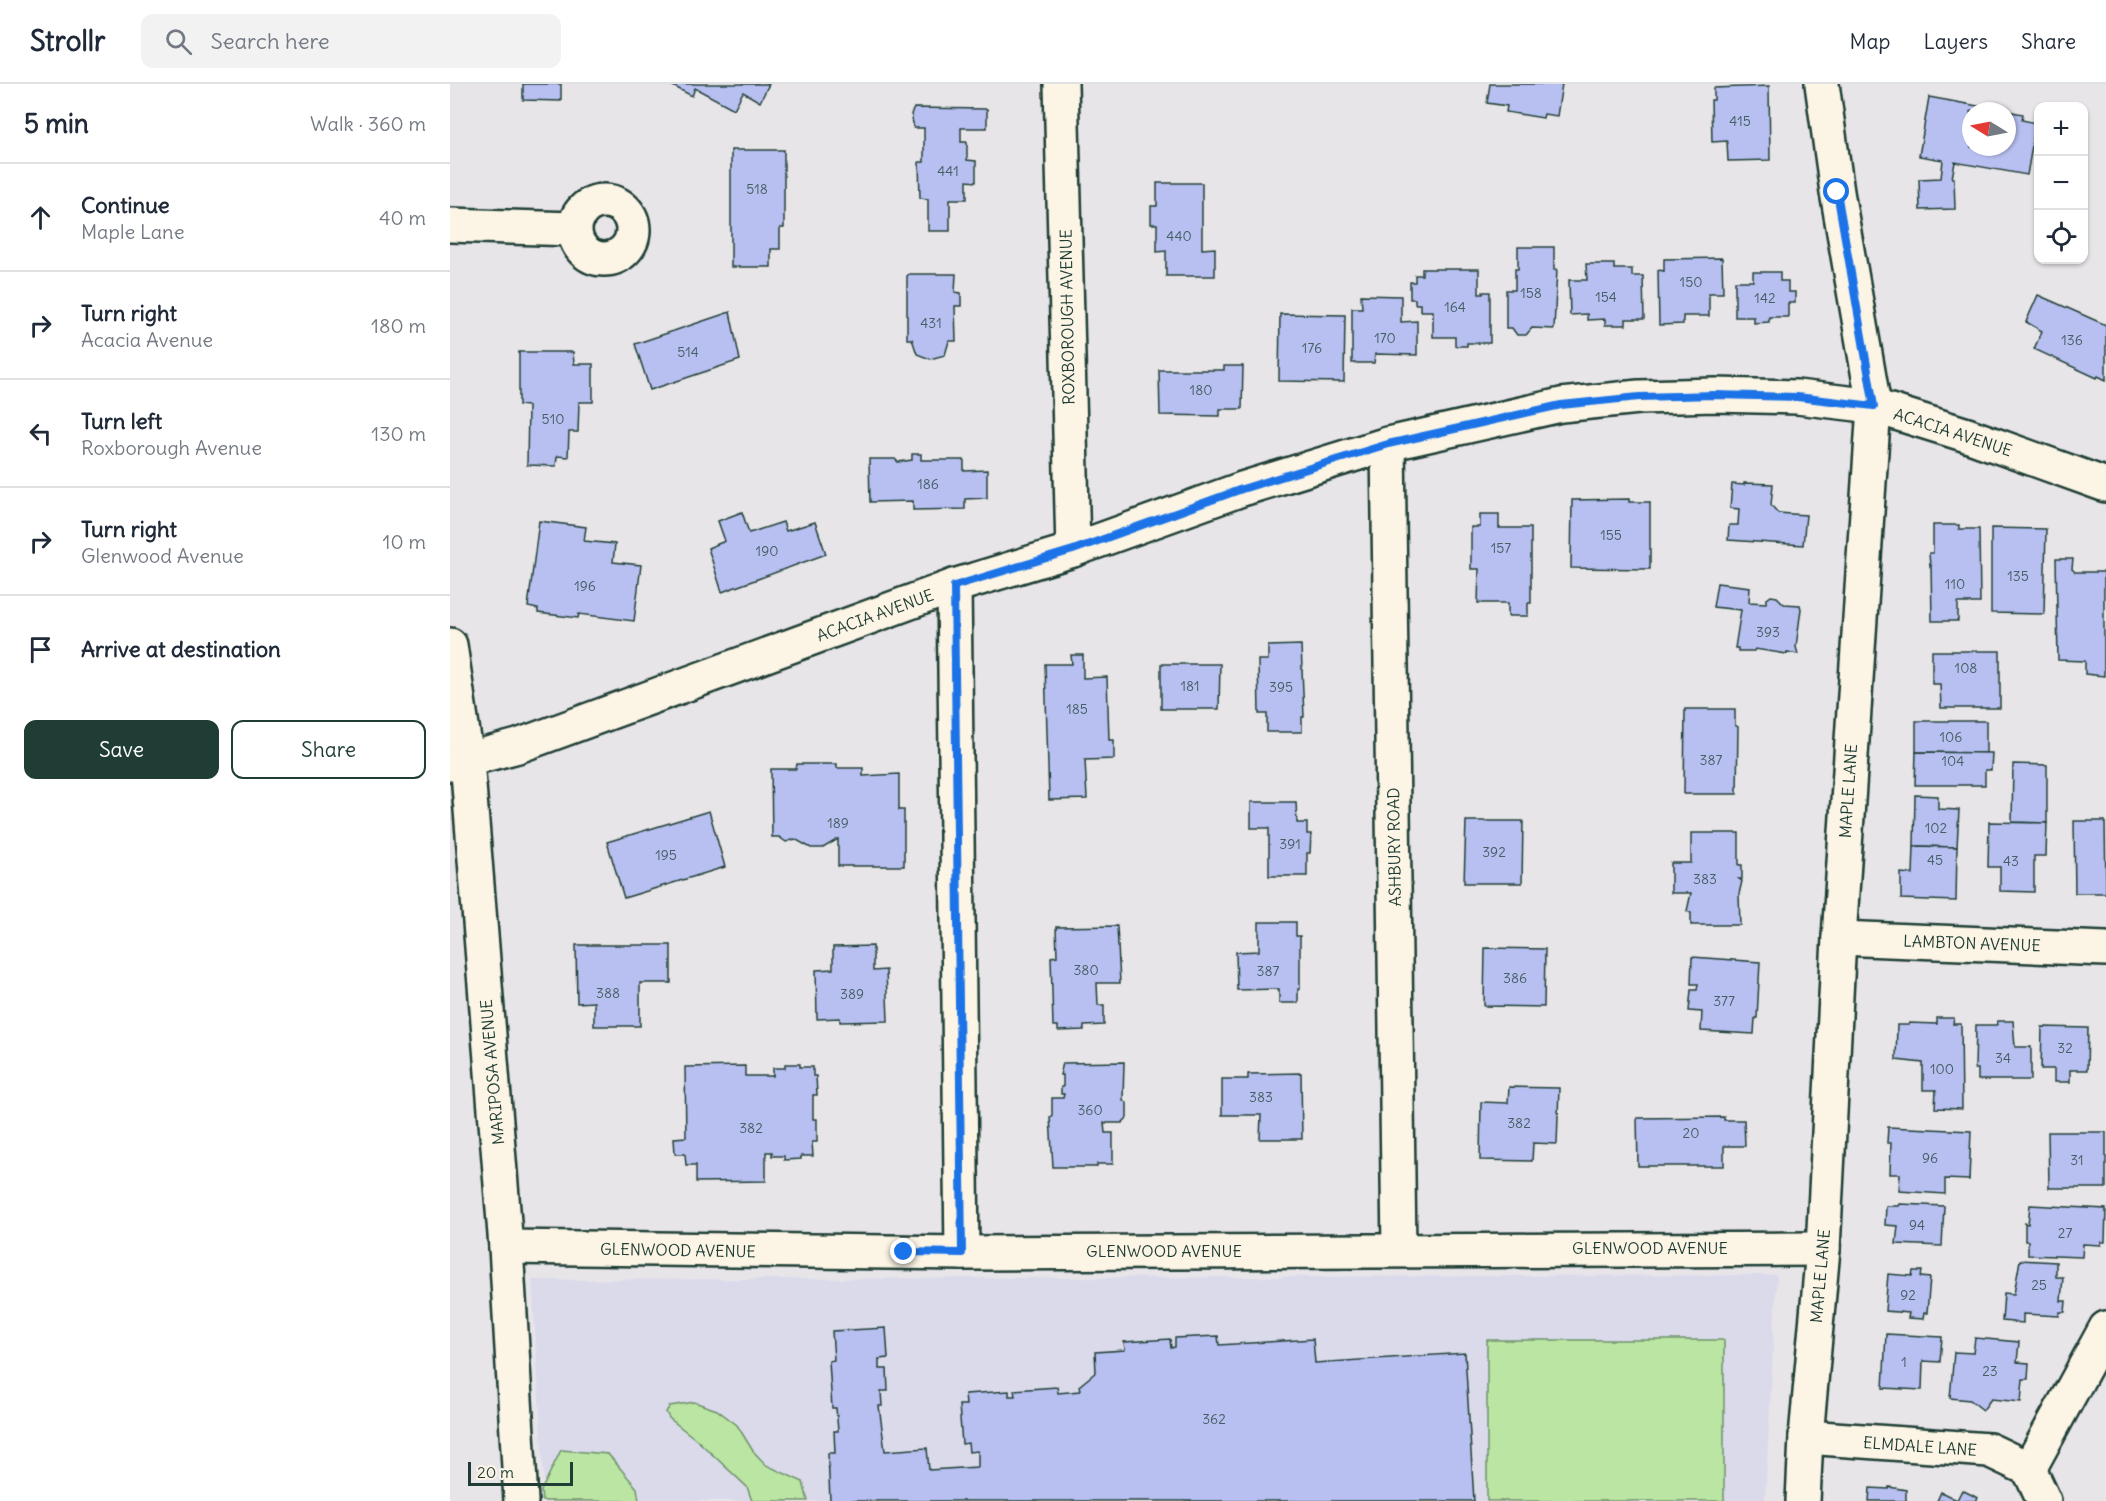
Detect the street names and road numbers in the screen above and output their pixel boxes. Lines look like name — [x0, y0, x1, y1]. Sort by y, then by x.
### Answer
street label: ROXBOROUGH AVENUE — [1055, 229, 1079, 405]
street label: ACACIA AVENUE — [1891, 403, 2015, 461]
street label: ACACIA AVENUE — [814, 585, 936, 645]
street label: MAPLE LANE — [1835, 743, 1861, 839]
street label: ASHBURY ROAD — [1383, 787, 1405, 907]
street label: LAMBTON AVENUE — [1903, 931, 2041, 955]
street label: MARIPOSA AVENUE — [476, 998, 508, 1146]
street label: MAPLE LANE — [1806, 1228, 1834, 1324]
street label: GLENWOOD AVENUE — [1572, 1238, 1728, 1258]
street label: GLENWOOD AVENUE — [600, 1239, 756, 1261]
street label: GLENWOOD AVENUE — [1086, 1241, 1242, 1261]
street label: ELMDALE LANE — [1862, 1432, 1978, 1460]

